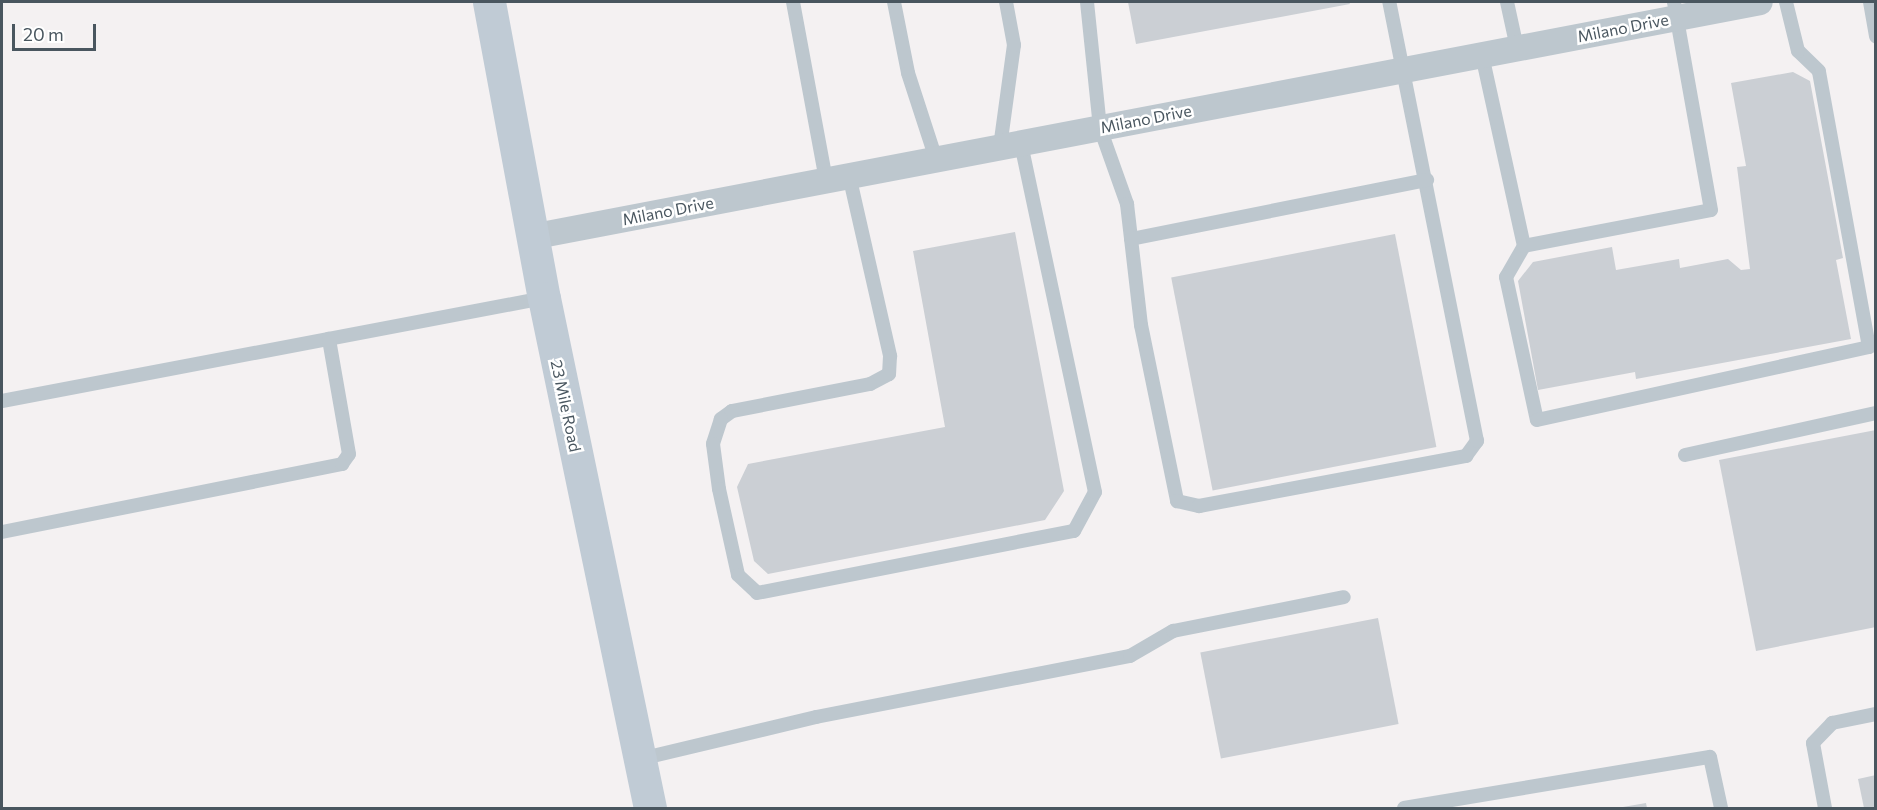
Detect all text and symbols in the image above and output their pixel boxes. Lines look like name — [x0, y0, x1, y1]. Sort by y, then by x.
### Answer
street label: Milano Drive — [1576, 10, 1670, 46]
scale bar — [15, 12, 99, 50]
text: 20 m — [23, 23, 64, 45]
street label: Milano Drive — [1099, 101, 1193, 137]
street label: Milano Drive — [621, 193, 715, 229]
street label: 23 Mile Road — [547, 358, 585, 454]

